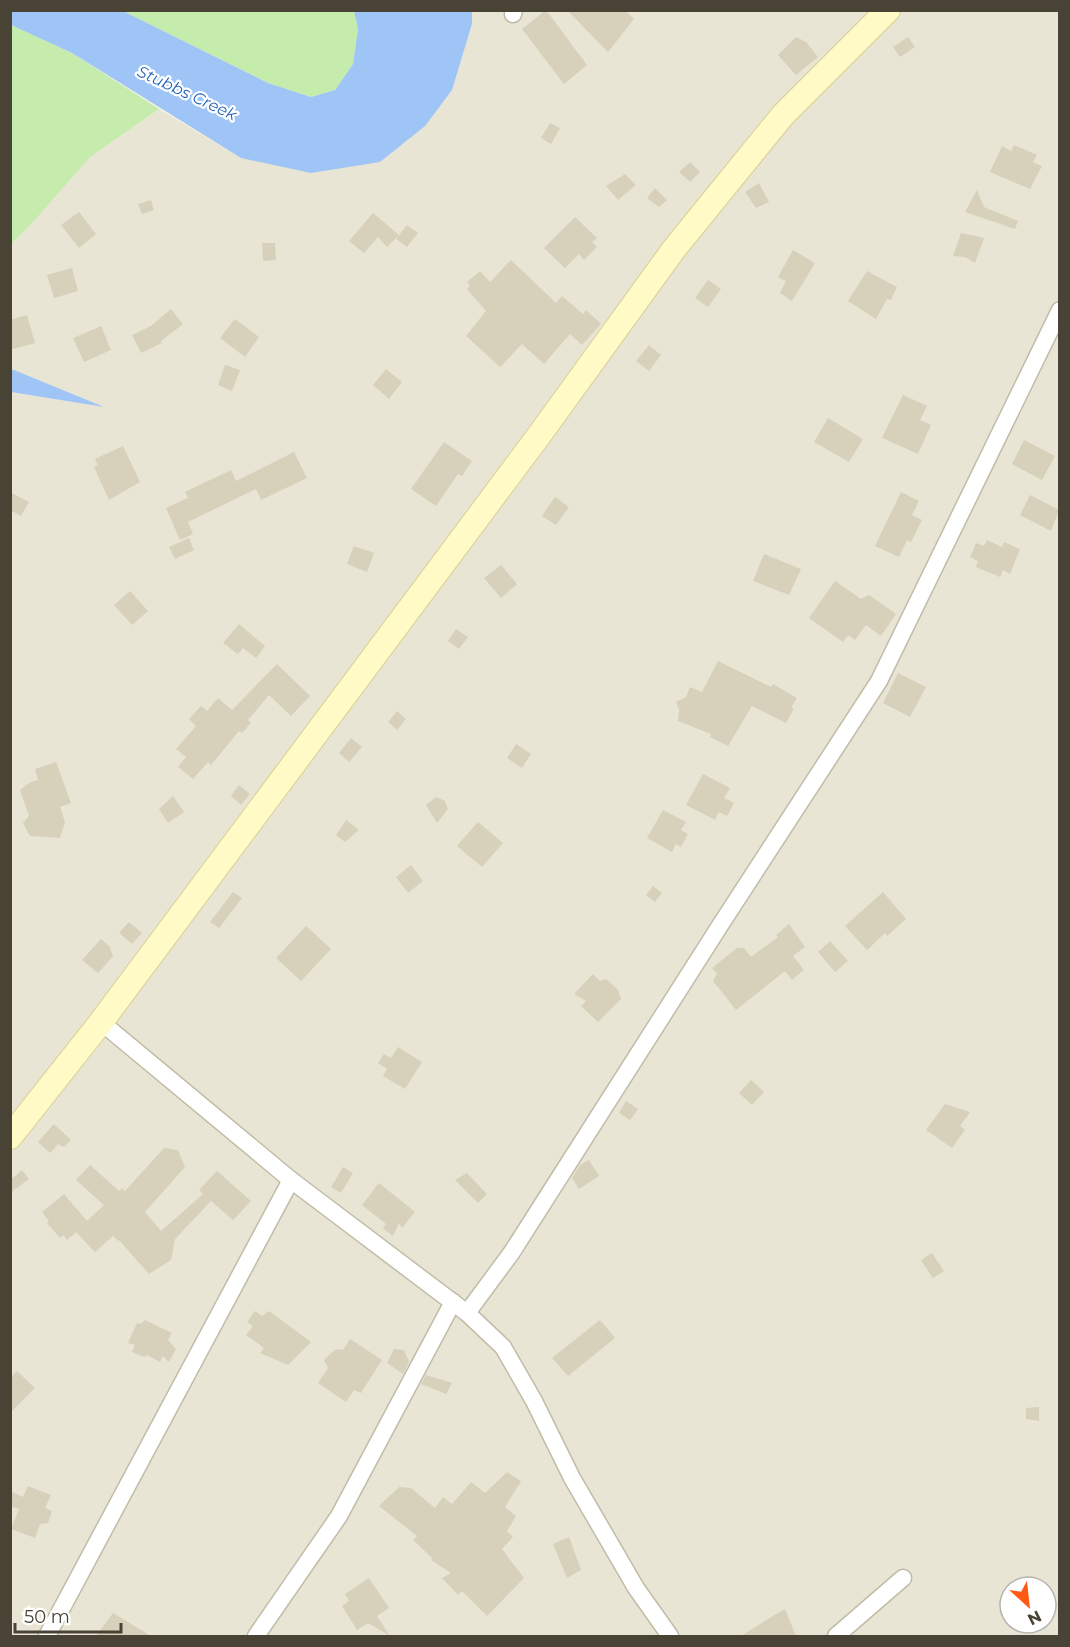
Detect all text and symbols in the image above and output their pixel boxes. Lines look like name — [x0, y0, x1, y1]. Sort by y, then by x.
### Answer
water label: Stubbs Creek — [134, 62, 241, 125]
north arrow — [998, 1575, 1058, 1635]
scale bar — [15, 1596, 122, 1634]
text: 50 m — [24, 1606, 70, 1628]
text: N — [1025, 1607, 1045, 1629]

